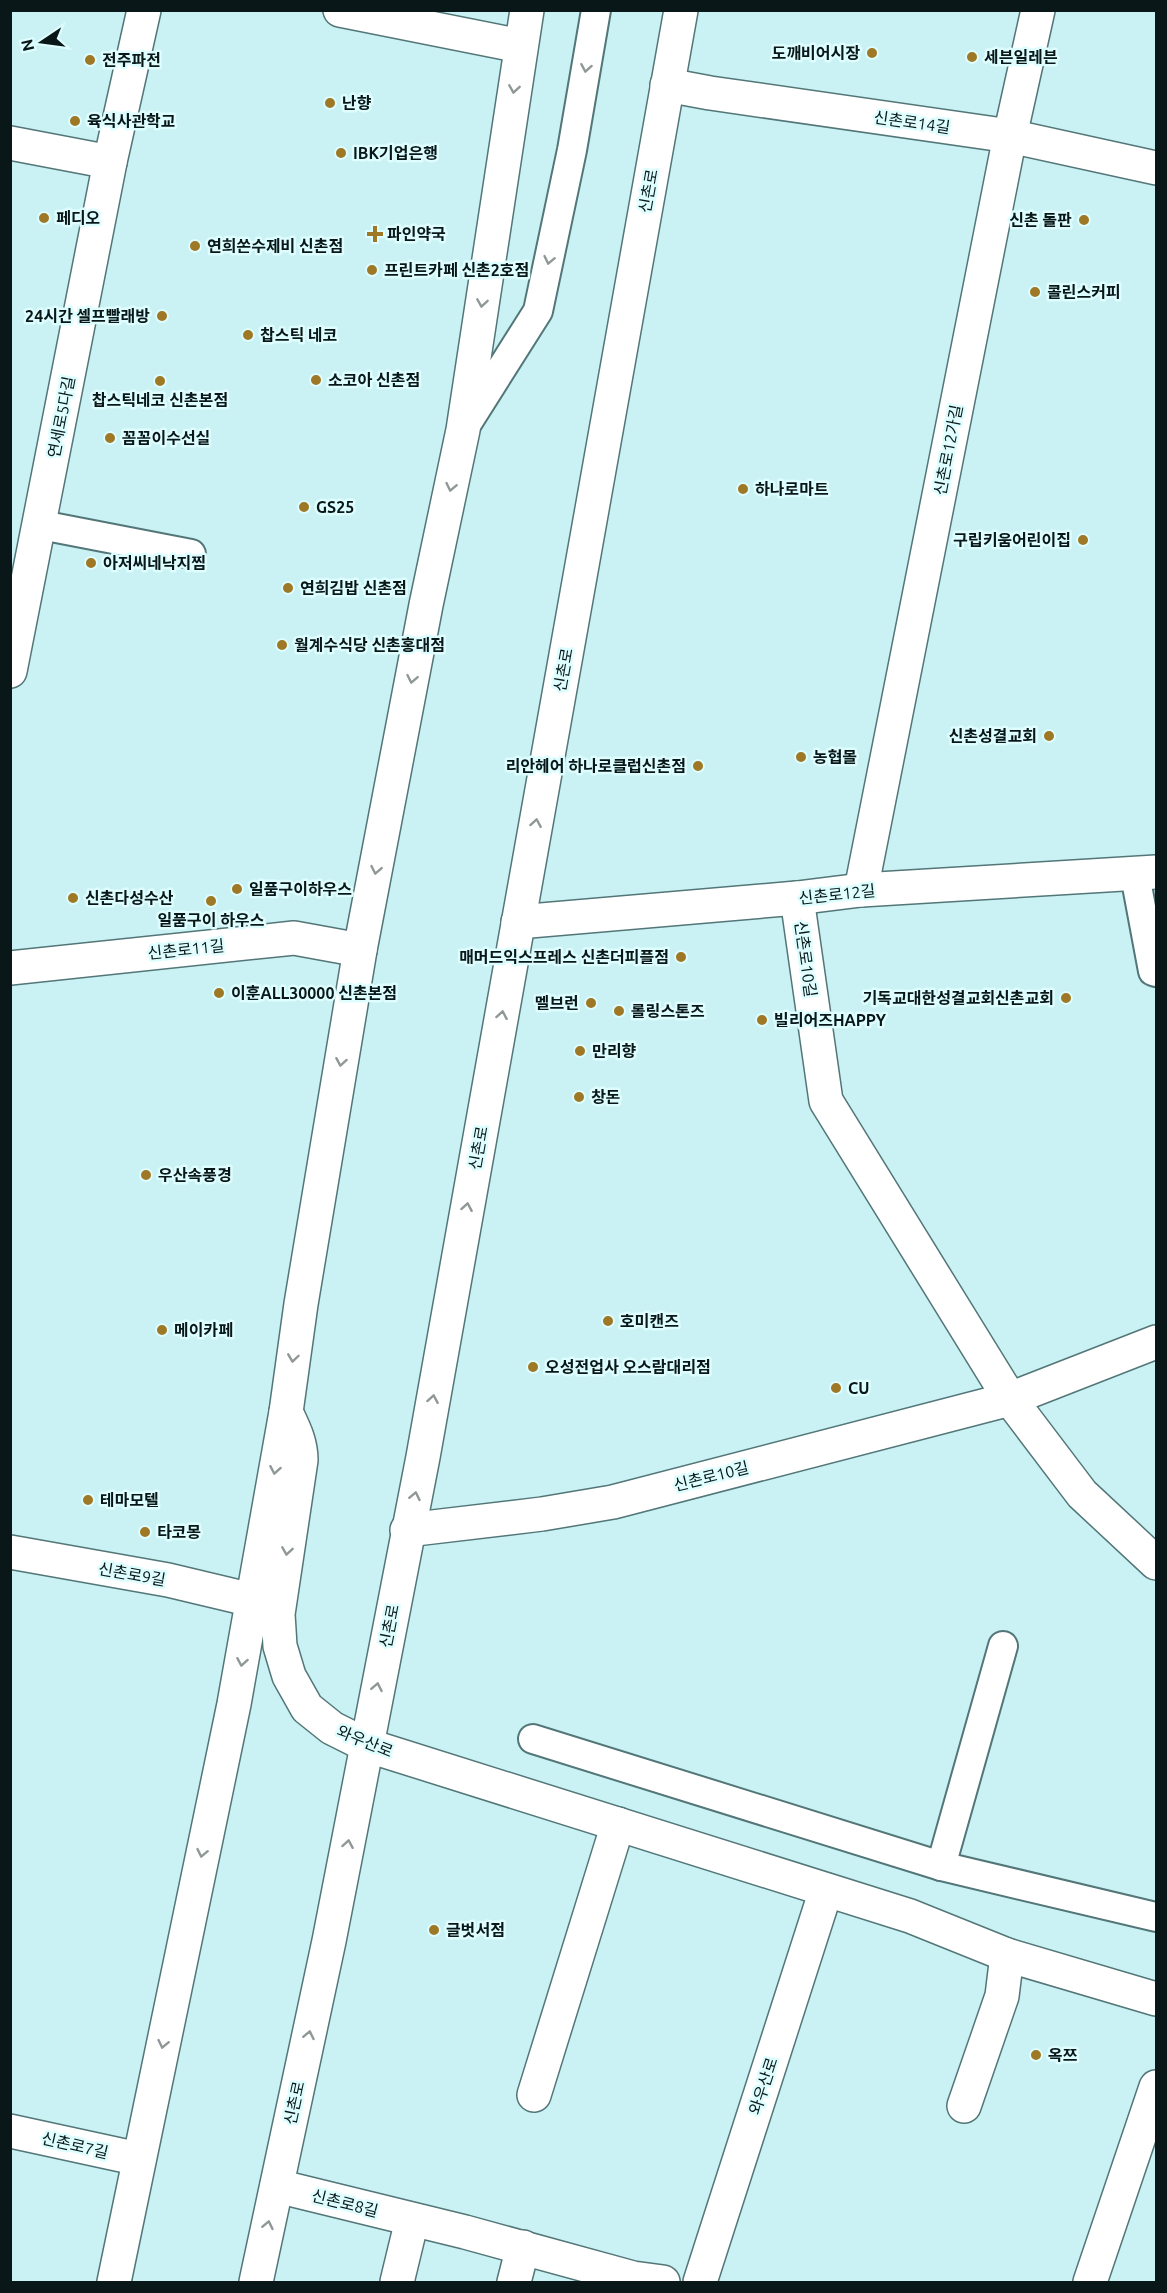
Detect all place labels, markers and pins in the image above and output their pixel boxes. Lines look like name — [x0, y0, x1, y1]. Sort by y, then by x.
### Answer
place label: 도깨비어시장 — [772, 44, 860, 62]
marker: 도깨비어시장 — [865, 46, 879, 60]
place label: 세븐일레븐 — [984, 48, 1058, 66]
marker: 세븐일레븐 — [965, 50, 979, 64]
place label: 전주파전 — [102, 51, 161, 69]
marker: 전주파전 — [83, 53, 97, 67]
place label: 난향 — [342, 94, 372, 112]
marker: 난향 — [323, 96, 337, 110]
place label: 육식사관학교 — [87, 112, 176, 130]
marker: 육식사관학교 — [68, 114, 82, 128]
place label: IBK기업은행 — [353, 144, 438, 162]
marker: IBK기업은행 — [334, 146, 348, 160]
place label: 페디오 — [56, 209, 100, 227]
marker: 페디오 — [37, 211, 51, 225]
place label: 신촌 돌판 — [1009, 211, 1072, 229]
marker: 신촌 돌판 — [1077, 213, 1091, 227]
place label: 파인약국 — [387, 225, 446, 243]
marker: 파인약국 — [368, 227, 382, 241]
place label: 연희쏜수제비 신촌점 — [207, 237, 343, 255]
marker: 연희쏜수제비 신촌점 — [188, 239, 202, 253]
place label: 프린트카페 신촌2호점 — [384, 261, 529, 279]
marker: 프린트카페 신촌2호점 — [365, 263, 379, 277]
place label: 콜린스커피 — [1047, 283, 1121, 301]
marker: 콜린스커피 — [1028, 285, 1042, 299]
place label: 24시간 셀프빨래방 — [25, 307, 150, 325]
marker: 24시간 셀프빨래방 — [155, 309, 169, 323]
place label: 찹스틱 네코 — [260, 326, 337, 344]
marker: 찹스틱 네코 — [241, 328, 255, 342]
place label: 소코아 신촌점 — [328, 371, 420, 389]
marker: 소코아 신촌점 — [309, 373, 323, 387]
marker: 찹스틱네코 신촌본점 — [153, 374, 167, 388]
place label: 찹스틱네코 신촌본점 — [92, 391, 228, 409]
place label: 꼼꼼이수선실 — [122, 429, 210, 447]
marker: 꼼꼼이수선실 — [103, 431, 117, 445]
place label: 하나로마트 — [755, 480, 829, 498]
marker: 하나로마트 — [736, 482, 750, 496]
place label: GS25 — [316, 498, 354, 516]
marker: GS25 — [297, 500, 311, 514]
place label: 구립키움어린이집 — [953, 531, 1071, 549]
marker: 구립키움어린이집 — [1076, 533, 1090, 547]
place label: 아저씨네낙지찜 — [103, 554, 206, 572]
marker: 아저씨네낙지찜 — [84, 556, 98, 570]
place label: 연희김밥 신촌점 — [300, 579, 407, 597]
marker: 연희김밥 신촌점 — [281, 581, 295, 595]
place label: 월계수식당 신촌홍대점 — [294, 636, 445, 654]
marker: 월계수식당 신촌홍대점 — [275, 638, 289, 652]
place label: 신촌성결교회 — [949, 727, 1037, 745]
marker: 신촌성결교회 — [1042, 729, 1056, 743]
place label: 농협몰 — [813, 748, 857, 766]
marker: 농협몰 — [794, 750, 808, 764]
place label: 리안헤어 하나로클럽신촌점 — [506, 757, 686, 775]
marker: 리안헤어 하나로클럽신촌점 — [691, 759, 705, 773]
place label: 일품구이하우스 — [249, 880, 352, 898]
marker: 일품구이하우스 — [230, 882, 244, 896]
place label: 신촌다성수산 — [85, 889, 174, 907]
marker: 신촌다성수산 — [66, 891, 80, 905]
marker: 일품구이 하우스 — [204, 894, 218, 908]
place label: 일품구이 하우스 — [158, 911, 265, 929]
place label: 매머드익스프레스 신촌더피플점 — [459, 948, 669, 966]
marker: 매머드익스프레스 신촌더피플점 — [674, 950, 688, 964]
place label: 이훈ALL30000 신촌본점 — [231, 984, 397, 1002]
marker: 이훈ALL30000 신촌본점 — [212, 986, 226, 1000]
place label: 기독교대한성결교회신촌교회 — [863, 989, 1054, 1007]
marker: 기독교대한성결교회신촌교회 — [1059, 991, 1073, 1005]
place label: 멜브런 — [535, 994, 579, 1012]
marker: 멜브런 — [584, 996, 598, 1010]
place label: 롤링스톤즈 — [631, 1002, 705, 1020]
marker: 롤링스톤즈 — [612, 1004, 626, 1018]
place label: 빌리어즈HAPPY — [774, 1011, 887, 1029]
marker: 빌리어즈HAPPY — [755, 1013, 769, 1027]
place label: 만리향 — [592, 1042, 636, 1060]
marker: 만리향 — [573, 1044, 587, 1058]
place label: 창돈 — [591, 1088, 620, 1106]
marker: 창돈 — [572, 1090, 586, 1104]
place label: 우산속풍경 — [158, 1166, 232, 1184]
marker: 우산속풍경 — [139, 1168, 153, 1182]
place label: 호미캔즈 — [620, 1312, 679, 1330]
marker: 호미캔즈 — [601, 1314, 615, 1328]
place label: 메이카페 — [174, 1321, 233, 1339]
marker: 메이카페 — [155, 1323, 169, 1337]
place label: 오성전업사 오스람대리점 — [545, 1358, 711, 1376]
marker: 오성전업사 오스람대리점 — [526, 1360, 540, 1374]
place label: CU — [848, 1379, 869, 1397]
marker: CU — [829, 1381, 843, 1395]
place label: 테마모텔 — [100, 1491, 159, 1509]
marker: 테마모텔 — [81, 1493, 95, 1507]
place label: 타코몽 — [157, 1523, 201, 1541]
marker: 타코몽 — [138, 1525, 152, 1539]
place label: 글벗서점 — [446, 1921, 505, 1939]
marker: 글벗서점 — [427, 1923, 441, 1937]
place label: 옥쯔 — [1048, 2046, 1078, 2064]
marker: 옥쯔 — [1029, 2048, 1043, 2062]

